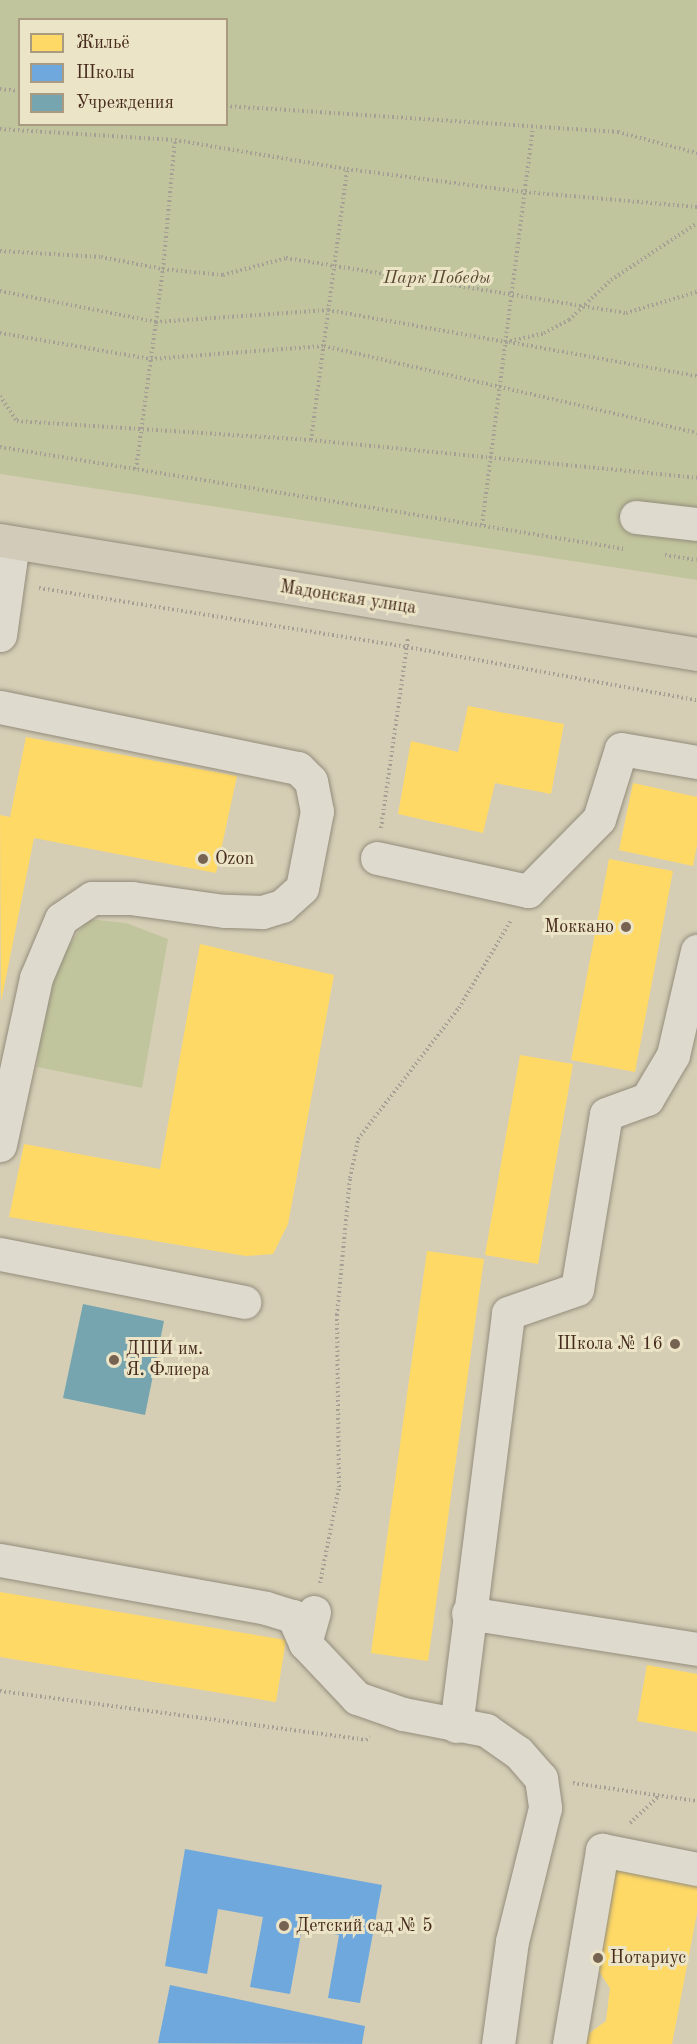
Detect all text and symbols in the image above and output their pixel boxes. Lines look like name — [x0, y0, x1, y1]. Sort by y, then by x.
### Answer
legend — [18, 18, 228, 126]
text: Жильё — [76, 34, 130, 52]
text: Школы — [76, 64, 135, 82]
text: Учреждения — [76, 94, 174, 112]
park label: Парк Победы — [383, 267, 491, 289]
street label: Мадонская улица — [278, 577, 418, 619]
place label: Ozon — [215, 848, 254, 870]
marker: Ozon — [196, 852, 210, 866]
place label: Моккано — [544, 916, 614, 938]
marker: Моккано — [619, 920, 633, 934]
place label: Школа № 16 — [557, 1333, 663, 1355]
marker: Школа № 16 — [668, 1337, 682, 1351]
place label: ДШИ им. Я. Флиера — [126, 1339, 210, 1382]
marker: ДШИ им. Я. Флиера — [107, 1353, 121, 1367]
place label: Детский сад № 5 — [296, 1915, 433, 1937]
marker: Детский сад № 5 — [277, 1919, 291, 1933]
place label: Нотариус — [610, 1947, 686, 1969]
marker: Нотариус — [591, 1951, 605, 1965]

